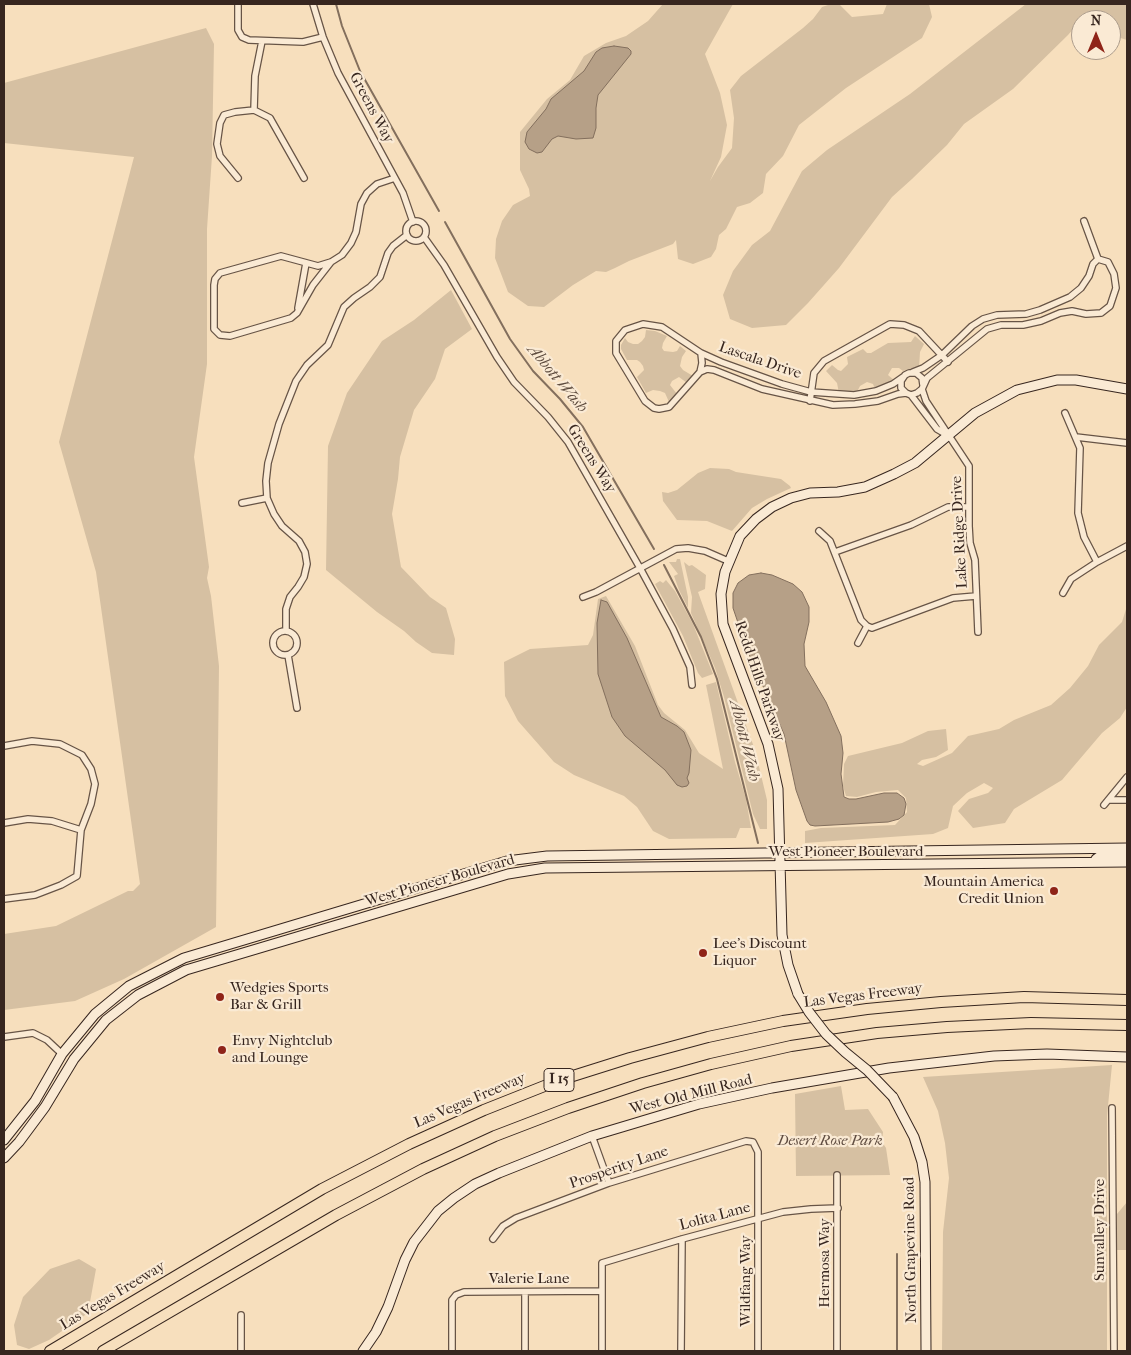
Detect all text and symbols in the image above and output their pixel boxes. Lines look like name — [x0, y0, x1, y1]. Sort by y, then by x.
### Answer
north arrow — [1071, 10, 1121, 60]
text: N — [1091, 12, 1101, 29]
street label: Greens Way — [345, 70, 397, 146]
street label: Lascala Drive — [716, 338, 804, 384]
water label: Abbott Wash — [523, 341, 591, 417]
street label: Greens Way — [563, 421, 619, 497]
street label: Lake Ridge Drive — [948, 475, 972, 589]
street label: Redd Hills Parkway — [730, 618, 788, 744]
water label: Abbott Wash — [725, 698, 763, 784]
street label: West Pioneer Boulevard — [769, 843, 923, 861]
street label: West Pioneer Boulevard — [363, 851, 517, 911]
place label: Mountain America Credit Union — [923, 873, 1044, 908]
marker: Mountain America Credit Union — [1048, 885, 1060, 897]
place label: Lee's Discount Liquor — [713, 935, 807, 970]
marker: Lee's Discount Liquor — [697, 947, 709, 959]
place label: Wedgies Sports Bar & Grill — [230, 979, 329, 1014]
street label: Las Vegas Freeway — [803, 980, 923, 1012]
marker: Wedgies Sports Bar & Grill — [214, 991, 226, 1003]
place label: Envy Nightclub and Lounge — [232, 1032, 332, 1067]
marker: Envy Nightclub and Lounge — [216, 1044, 228, 1056]
road number: I 15 — [544, 1068, 574, 1092]
street label: Las Vegas Freeway — [411, 1069, 529, 1133]
street label: West Old Mill Road — [628, 1071, 754, 1119]
park label: Desert Rose Park — [777, 1132, 883, 1150]
street label: Prosperity Lane — [567, 1143, 671, 1193]
street label: North Grapevine Road — [901, 1177, 921, 1323]
street label: Sunvalley Drive — [1091, 1179, 1109, 1281]
street label: Lolita Lane — [678, 1199, 752, 1235]
street label: Hermosa Way — [816, 1218, 834, 1308]
street label: Wildfang Way — [737, 1235, 755, 1327]
street label: Las Vegas Freeway — [57, 1258, 169, 1334]
street label: Valerie Lane — [489, 1270, 569, 1288]

